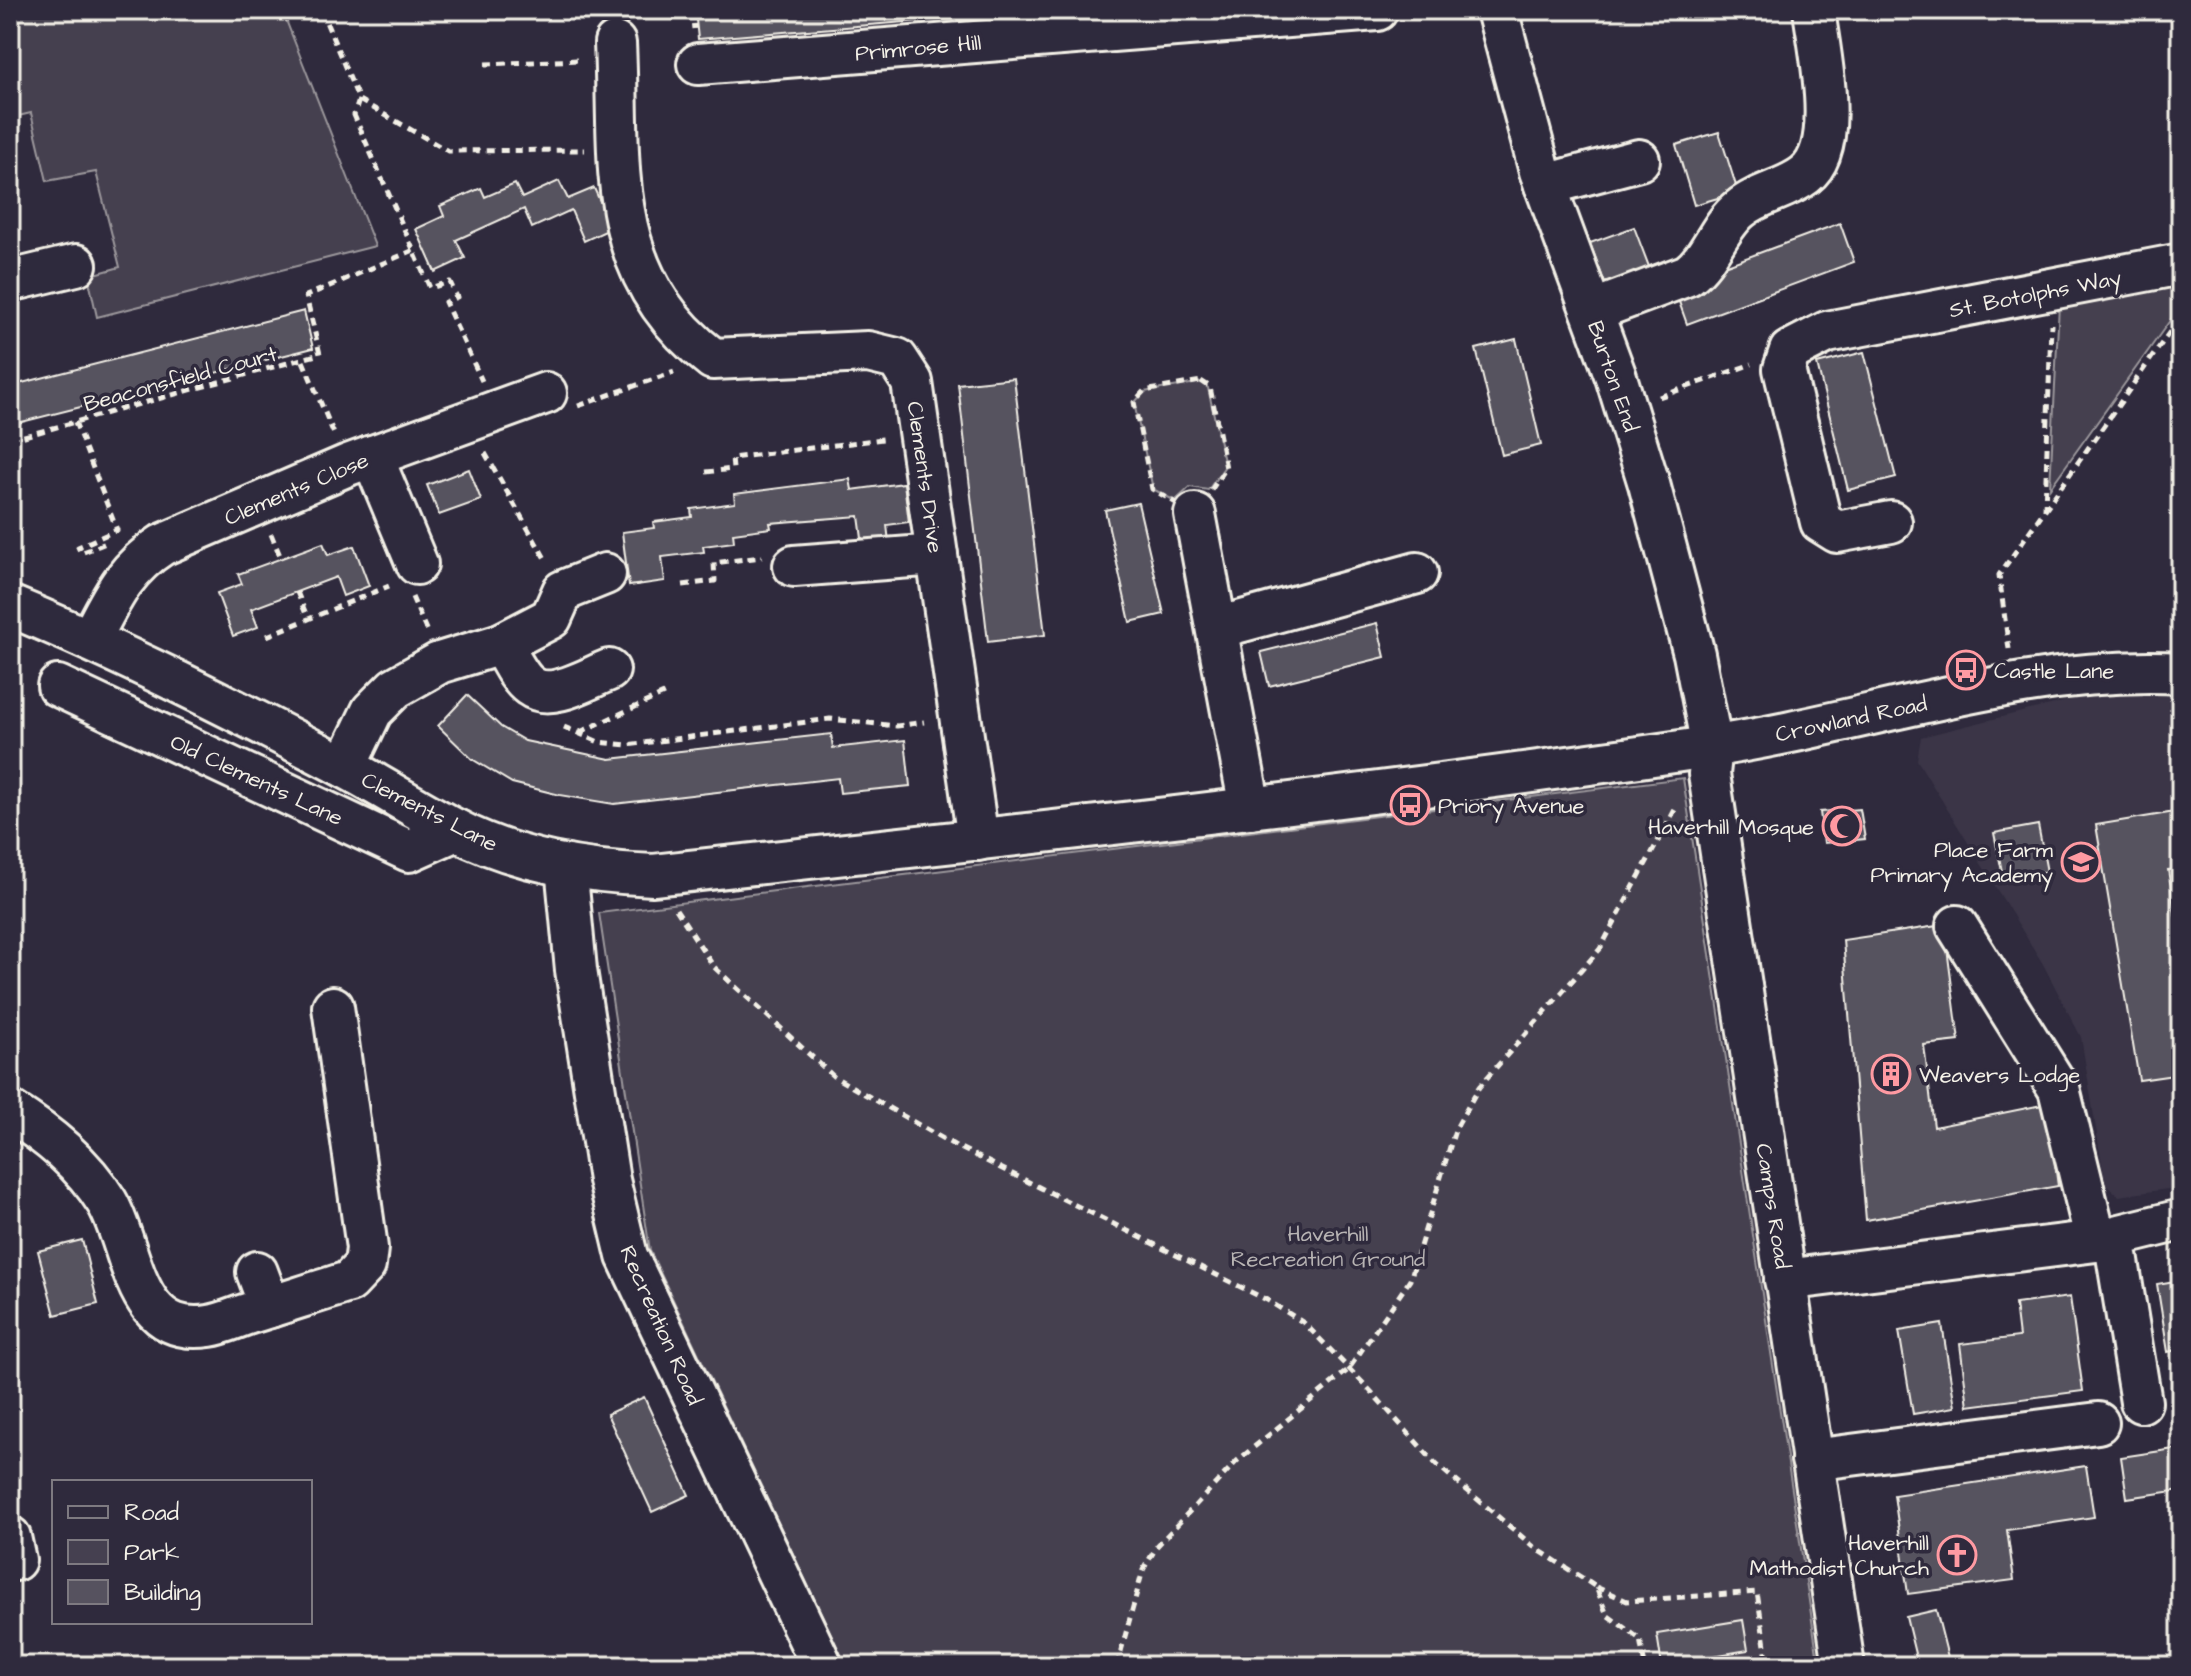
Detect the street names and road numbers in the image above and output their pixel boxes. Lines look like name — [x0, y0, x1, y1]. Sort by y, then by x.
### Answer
street label: Primrose Hill — [854, 28, 982, 69]
street label: St. Botolphs Way — [1947, 263, 2124, 327]
street label: Burton End — [1579, 317, 1646, 436]
street label: Beaconsfield Court — [80, 339, 281, 420]
street label: Clements Drive — [899, 399, 951, 555]
street label: Clements Close — [220, 445, 374, 534]
street label: Crowland Road — [1773, 688, 1930, 751]
street label: Old Clements Lane — [165, 727, 348, 834]
street label: Clements Lane — [356, 765, 503, 860]
street label: Camps Road — [1747, 1141, 1798, 1271]
street label: Recreation Road — [612, 1241, 710, 1410]

